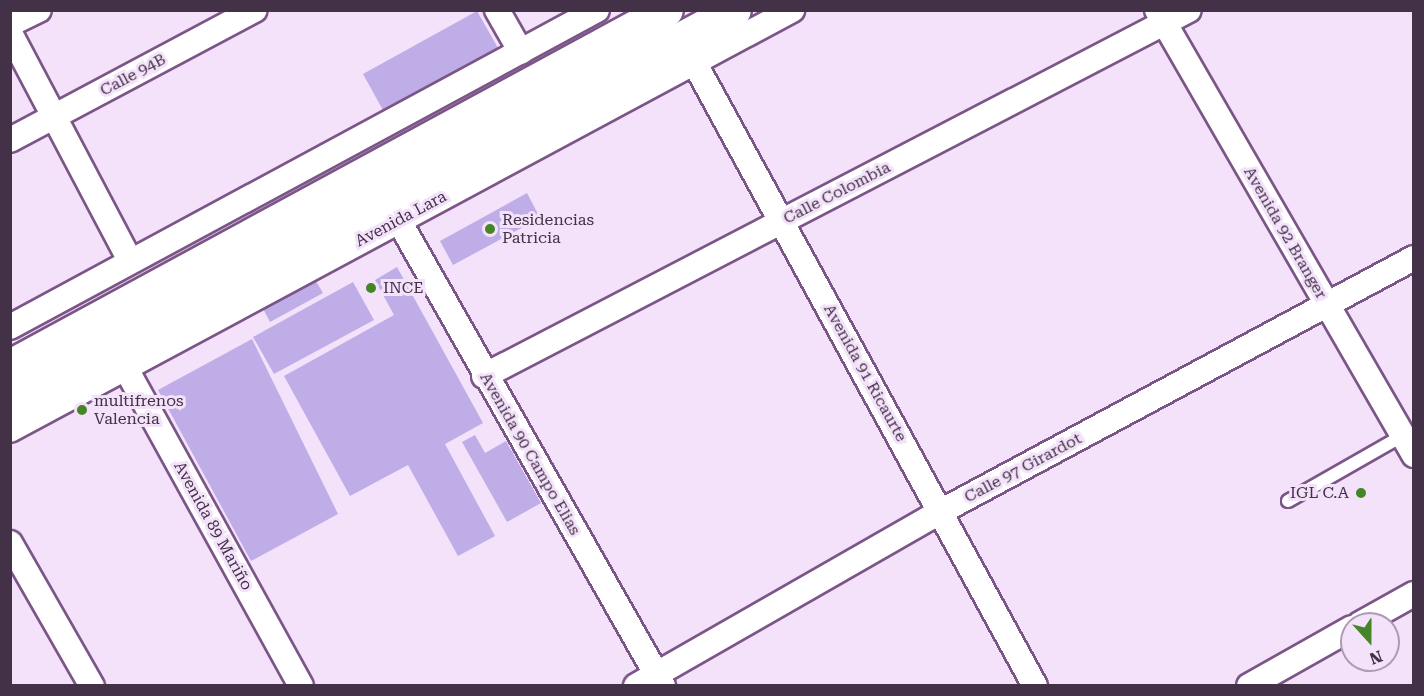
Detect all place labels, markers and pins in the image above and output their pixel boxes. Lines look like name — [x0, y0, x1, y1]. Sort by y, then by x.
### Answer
place label: Residencias Patricia — [502, 210, 594, 248]
marker: Residencias Patricia — [483, 222, 497, 236]
place label: INCE — [383, 278, 424, 298]
marker: INCE — [364, 281, 378, 295]
place label: multifrenos Valencia — [94, 391, 184, 429]
marker: multifrenos Valencia — [75, 403, 89, 417]
place label: IGL C.A — [1290, 483, 1349, 503]
marker: IGL C.A — [1354, 486, 1368, 500]

